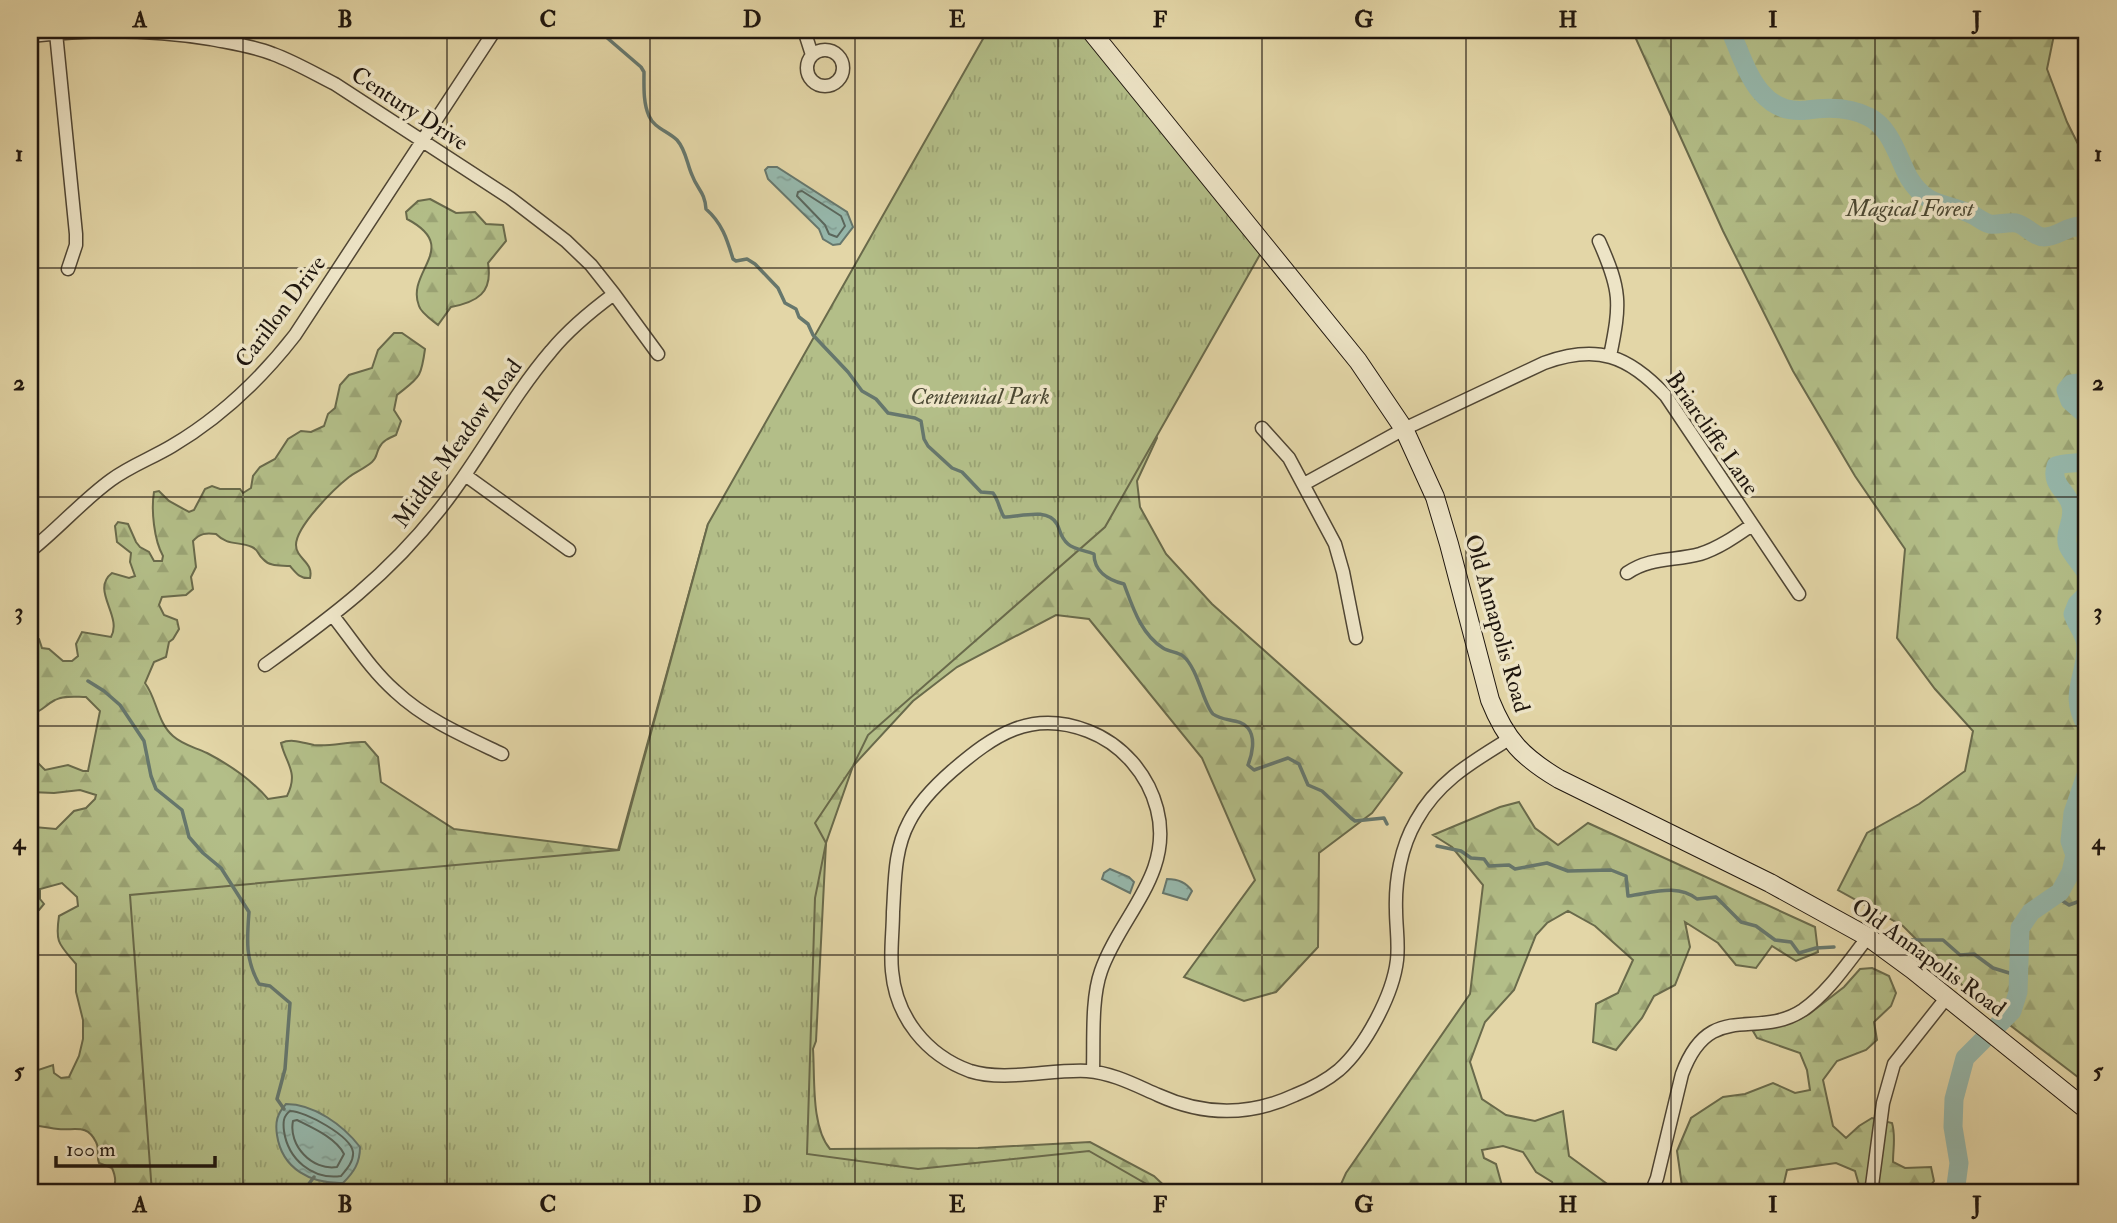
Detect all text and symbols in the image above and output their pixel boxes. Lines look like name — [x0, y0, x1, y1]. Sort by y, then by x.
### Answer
text: A — [132, 5, 148, 34]
text: B — [337, 5, 353, 34]
text: C — [540, 5, 556, 34]
text: D — [743, 5, 761, 34]
text: E — [949, 5, 966, 34]
text: F — [1153, 5, 1168, 34]
text: G — [1354, 5, 1374, 34]
text: H — [1559, 5, 1578, 34]
text: I — [1768, 5, 1778, 34]
text: J — [1971, 5, 1982, 35]
street label: Century Drive — [346, 60, 474, 157]
text: 1 — [15, 139, 23, 168]
text: 1 — [2094, 139, 2102, 168]
park label: Magical Forest — [1844, 194, 1975, 223]
street label: Carillon Drive — [229, 249, 332, 373]
street label: Middle Meadow Road — [386, 353, 528, 533]
street label: Briarcliffe Lane — [1659, 366, 1766, 501]
text: 2 — [13, 368, 25, 397]
text: 2 — [2092, 368, 2104, 397]
park label: Centennial Park — [910, 382, 1050, 411]
street label: Old Annapolis Road — [1457, 531, 1537, 716]
text: 3 — [15, 597, 23, 626]
text: 3 — [2094, 597, 2102, 626]
text: 4 — [12, 827, 27, 856]
text: 4 — [2091, 827, 2106, 856]
street label: Old Annapolis Road — [1845, 892, 2012, 1024]
text: 5 — [14, 1056, 25, 1085]
text: 5 — [2093, 1056, 2104, 1085]
scale bar — [56, 1125, 215, 1169]
text: 100 m — [66, 1136, 116, 1163]
text: A — [132, 1190, 148, 1219]
text: B — [337, 1190, 353, 1219]
text: C — [540, 1190, 556, 1219]
text: D — [743, 1190, 761, 1219]
text: E — [949, 1190, 966, 1219]
text: F — [1153, 1190, 1168, 1219]
text: G — [1354, 1190, 1374, 1219]
text: H — [1559, 1190, 1578, 1219]
text: I — [1768, 1190, 1778, 1219]
text: J — [1971, 1190, 1982, 1220]

